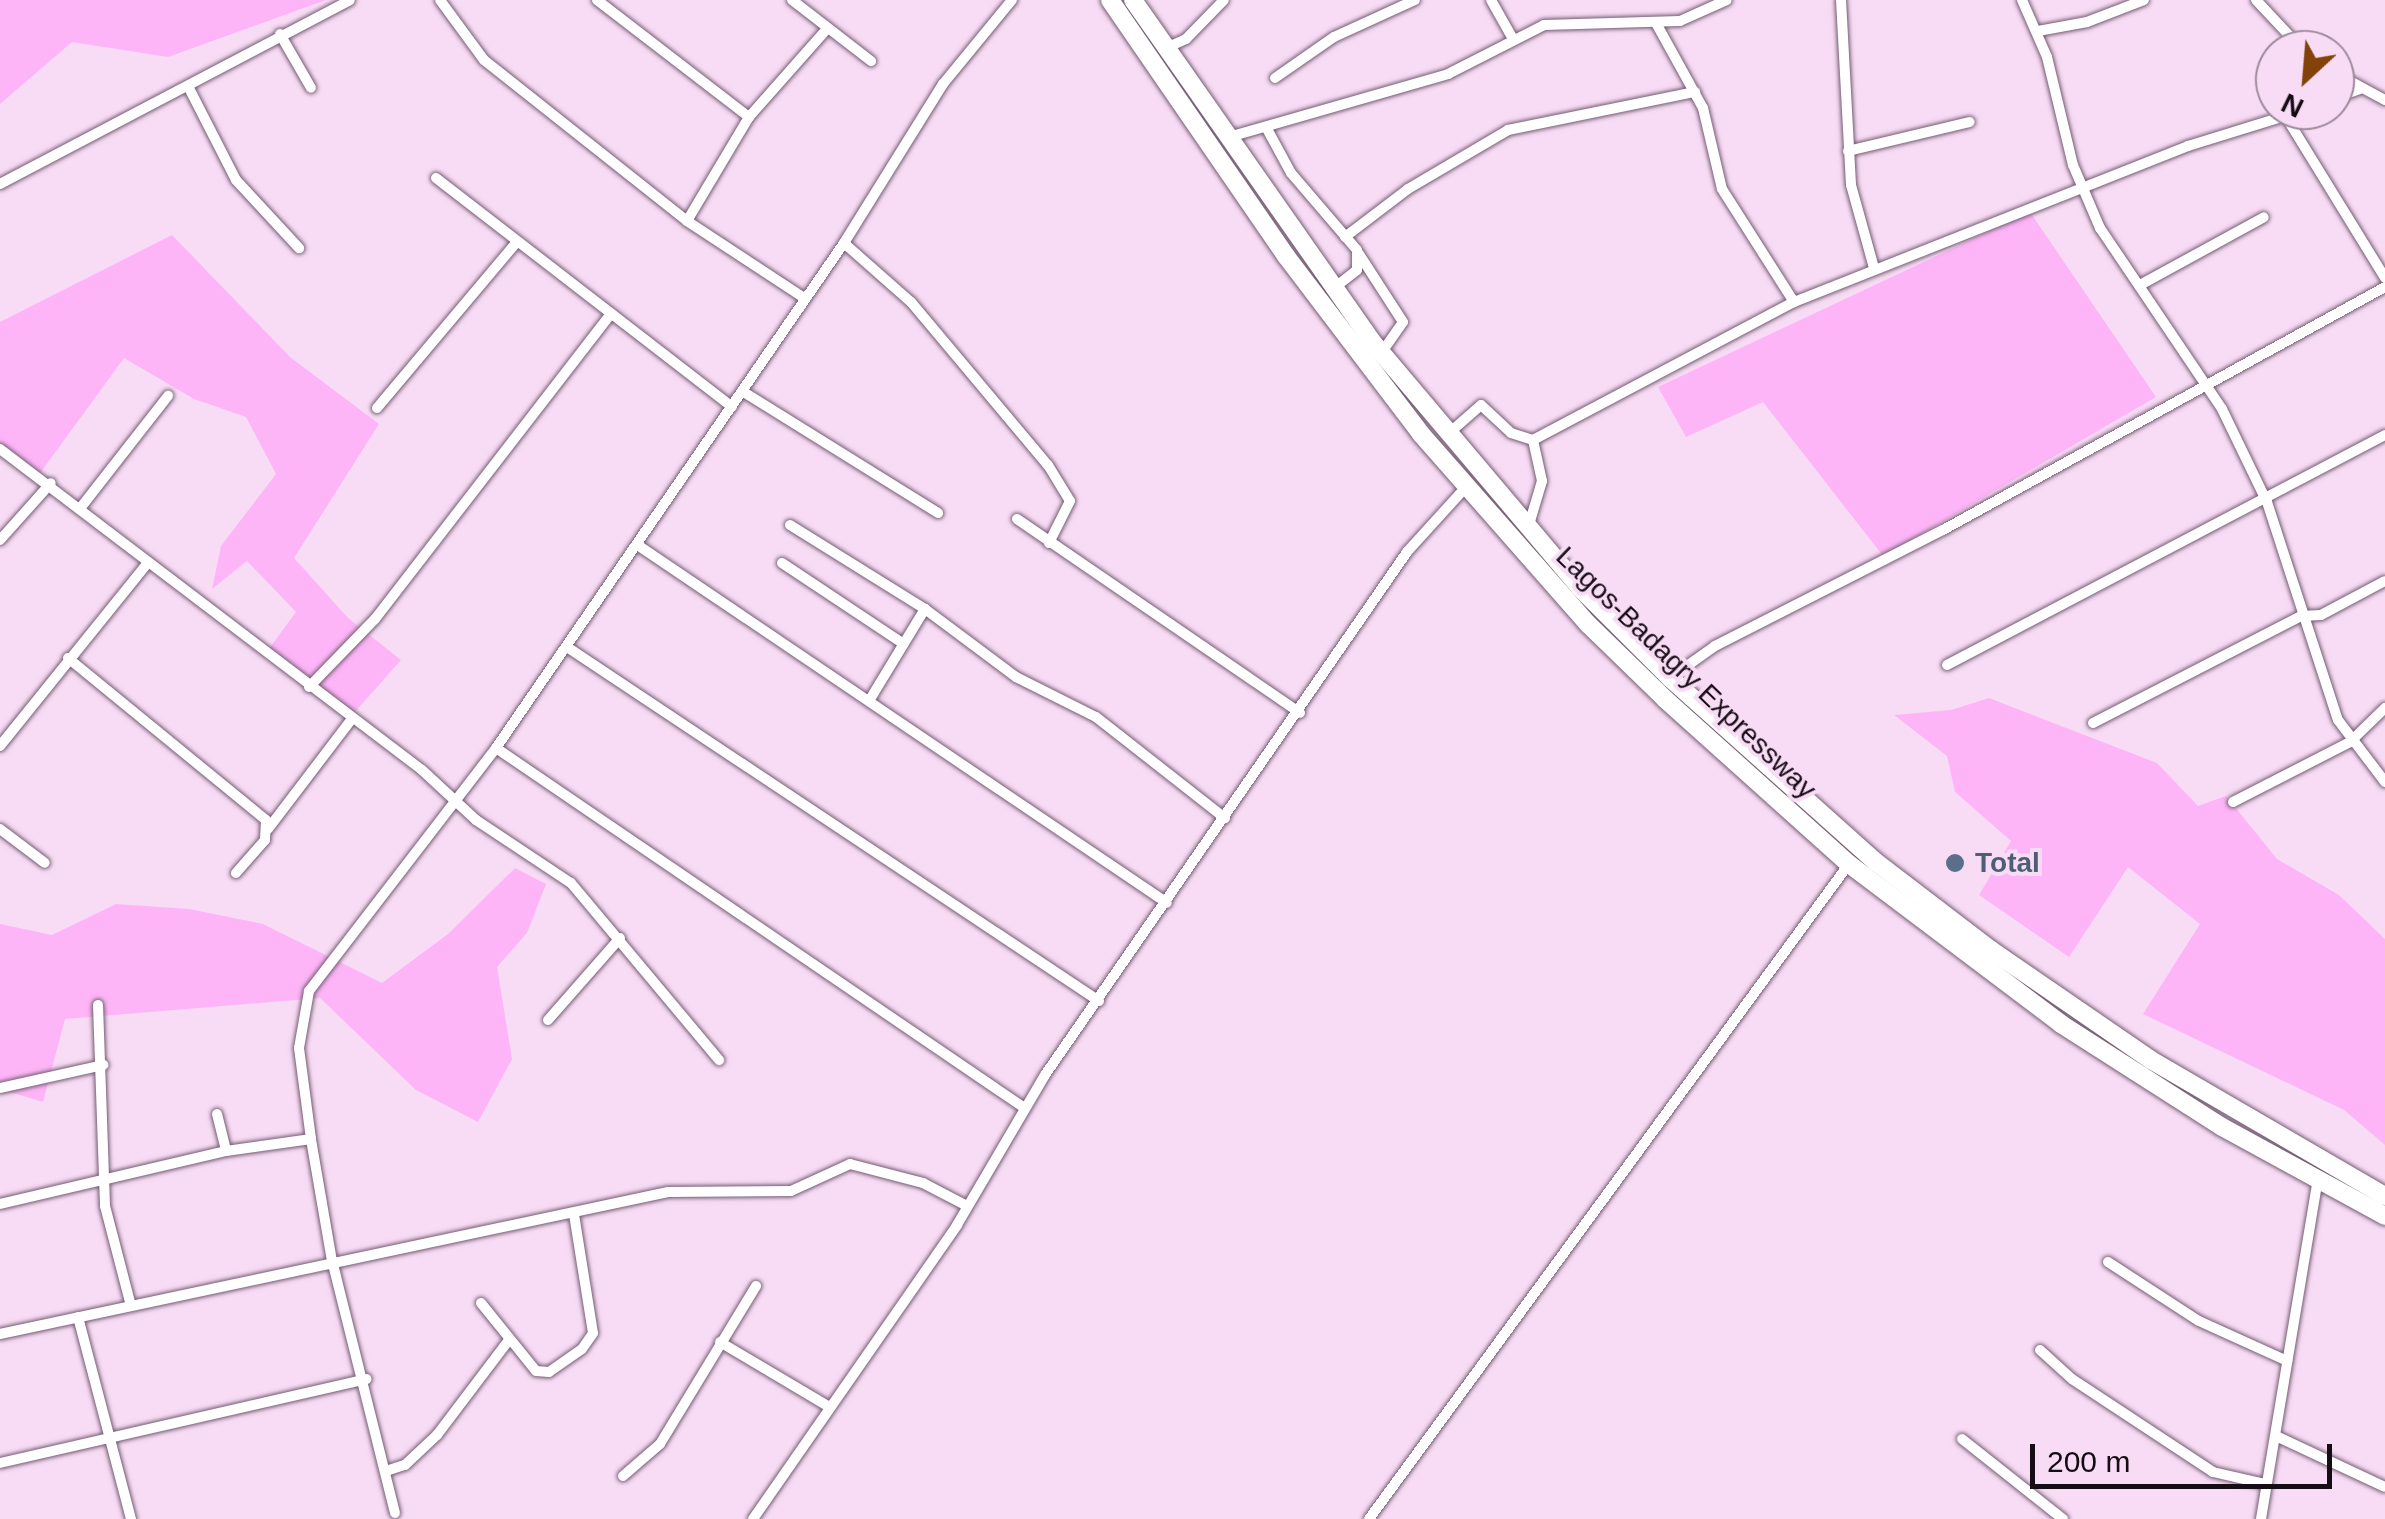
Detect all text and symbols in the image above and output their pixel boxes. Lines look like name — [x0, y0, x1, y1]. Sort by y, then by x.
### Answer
north arrow — [2255, 30, 2355, 130]
text: N — [2277, 87, 2308, 124]
street label: Lagos-Badagry Expressway — [1549, 540, 1823, 806]
place label: Total — [1975, 846, 2040, 880]
marker: Total — [1944, 852, 1966, 874]
scale bar — [2035, 1424, 2338, 1486]
text: 200 m — [2047, 1445, 2130, 1478]

